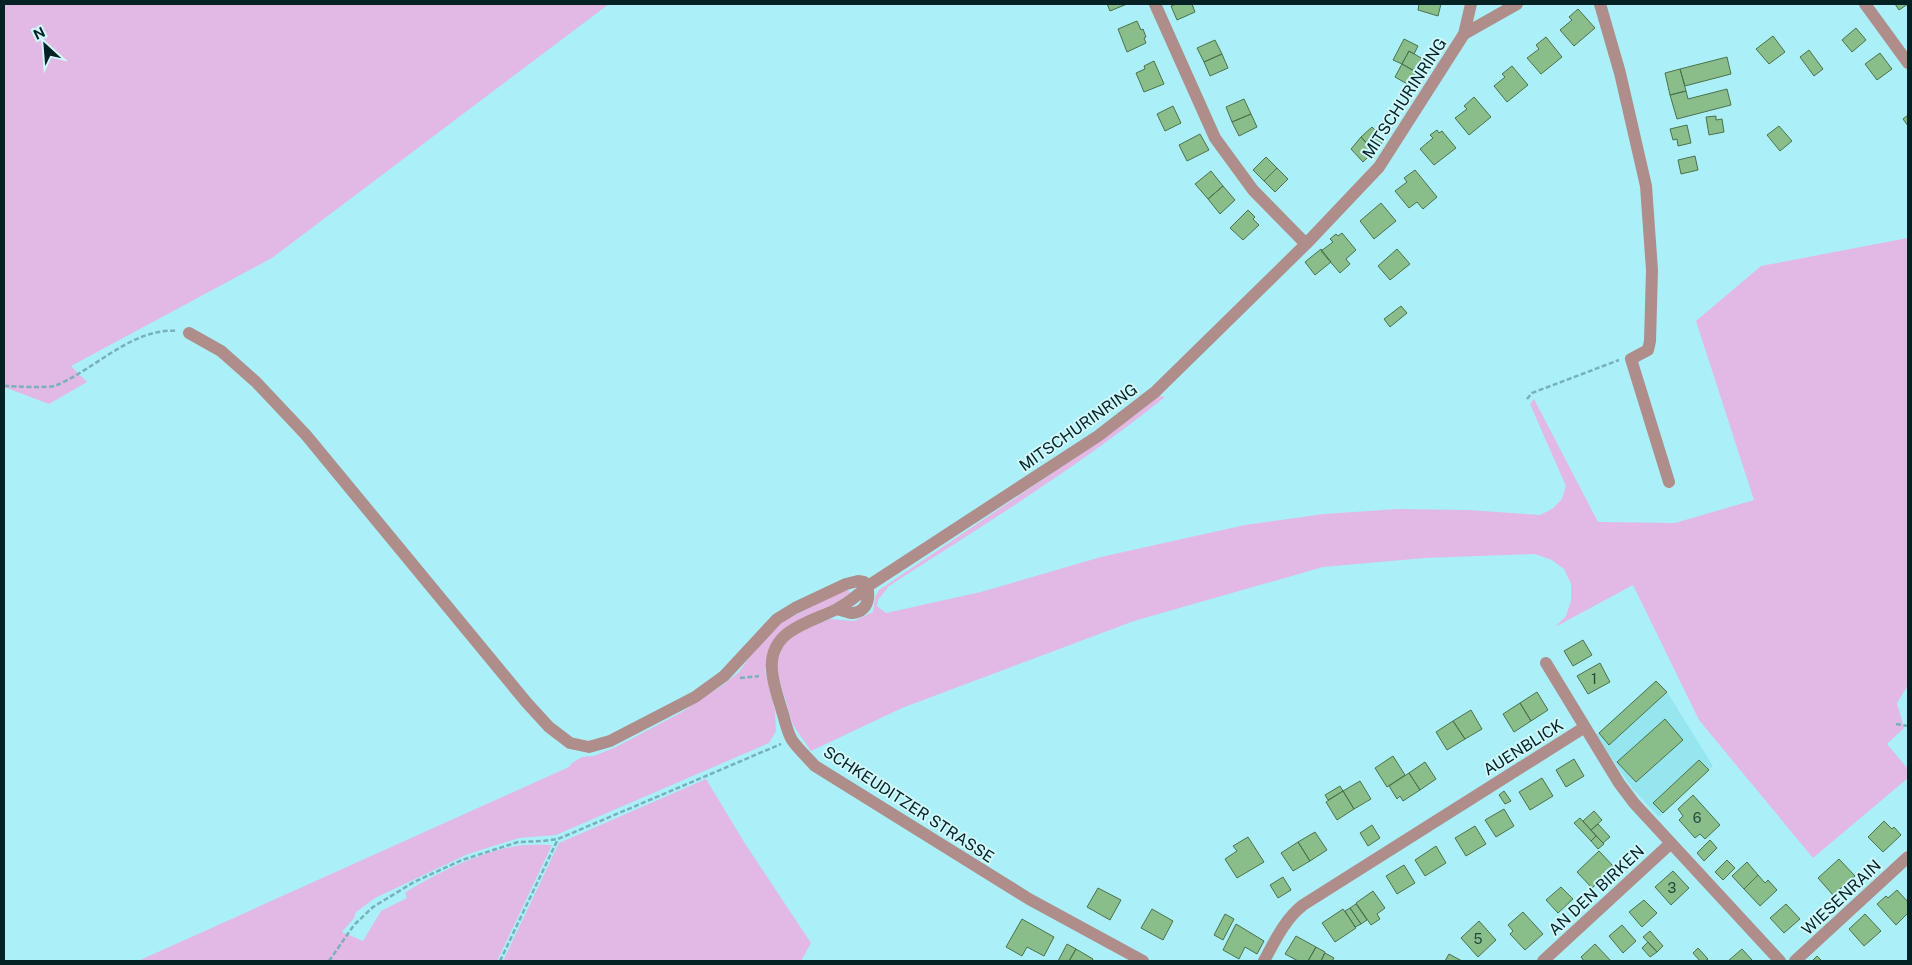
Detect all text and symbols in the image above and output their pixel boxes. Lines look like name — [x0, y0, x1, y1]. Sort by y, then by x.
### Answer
north arrow — [20, 20, 70, 70]
text: N — [31, 24, 48, 43]
street label: MITSCHURINRING — [1358, 35, 1450, 162]
street label: MITSCHURINRING — [1016, 380, 1141, 475]
house number: 1 — [1591, 671, 1597, 687]
street label: AUENBLICK — [1480, 715, 1567, 779]
street label: SCHKEUDITZER STRASSE — [820, 742, 998, 867]
house number: 6 — [1693, 810, 1702, 826]
street label: AN DEN BIRKEN — [1545, 841, 1648, 939]
street label: WIESENRAIN — [1798, 856, 1885, 939]
house number: 3 — [1668, 880, 1677, 896]
house number: 5 — [1474, 931, 1483, 947]

